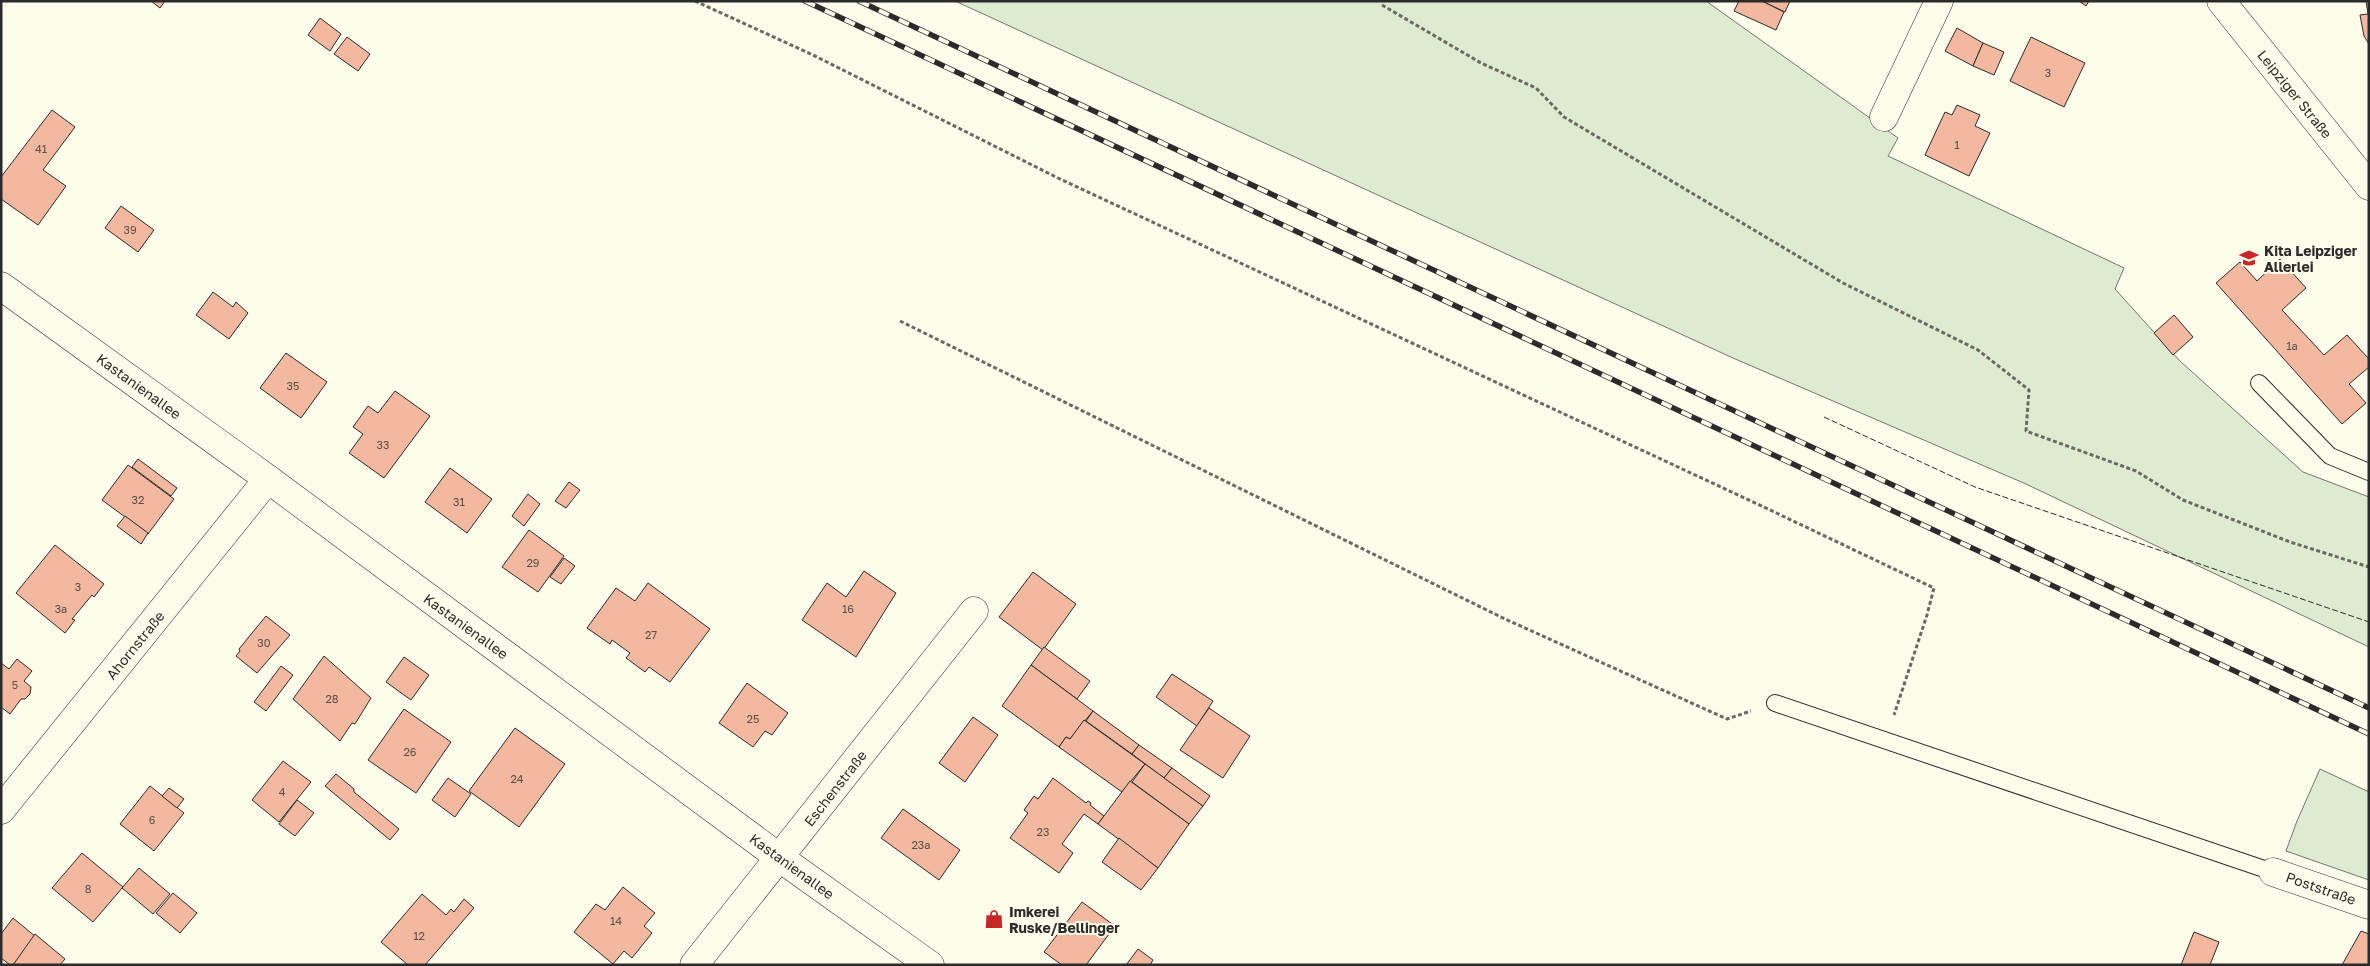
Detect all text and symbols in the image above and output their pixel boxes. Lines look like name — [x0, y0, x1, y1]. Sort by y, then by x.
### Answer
street label: Leipziger Straße — [2254, 46, 2336, 142]
house number: 3 — [2045, 66, 2051, 79]
house number: 1 — [1954, 138, 1960, 151]
house number: 41 — [35, 142, 47, 155]
house number: 39 — [123, 223, 137, 236]
place label: Kita Leipziger Allerlei — [2264, 242, 2358, 275]
school or university icon: Kita Leipziger Allerlei — [2238, 247, 2260, 269]
house number: 1a — [2286, 339, 2298, 352]
street label: Kastanienallee — [93, 350, 185, 422]
house number: 35 — [287, 379, 299, 392]
house number: 33 — [377, 438, 389, 451]
house number: 32 — [132, 493, 144, 506]
house number: 31 — [453, 495, 465, 508]
house number: 29 — [526, 556, 540, 569]
house number: 3 — [75, 580, 81, 593]
street label: Kastanienallee — [420, 590, 512, 662]
house number: 3a — [55, 602, 67, 615]
house number: 16 — [842, 602, 854, 615]
street label: Ahornstraße — [102, 607, 168, 683]
house number: 27 — [645, 628, 657, 641]
house number: 30 — [257, 636, 271, 649]
house number: 5 — [12, 678, 18, 691]
house number: 28 — [325, 692, 339, 705]
house number: 25 — [747, 712, 759, 725]
house number: 26 — [403, 745, 417, 758]
street label: Eschenstraße — [800, 747, 870, 829]
house number: 24 — [510, 772, 524, 785]
house number: 4 — [279, 785, 286, 798]
house number: 6 — [149, 813, 156, 826]
house number: 23 — [1037, 825, 1049, 838]
street label: Kastanienallee — [746, 830, 838, 902]
house number: 23a — [911, 838, 931, 851]
street label: Poststraße — [2284, 868, 2358, 908]
house number: 8 — [85, 882, 92, 895]
place label: Imkerei Ruske/Bellinger — [1009, 903, 1120, 936]
shop icon: Imkerei Ruske/Bellinger — [983, 908, 1005, 930]
house number: 14 — [610, 914, 622, 927]
house number: 12 — [413, 929, 425, 942]

